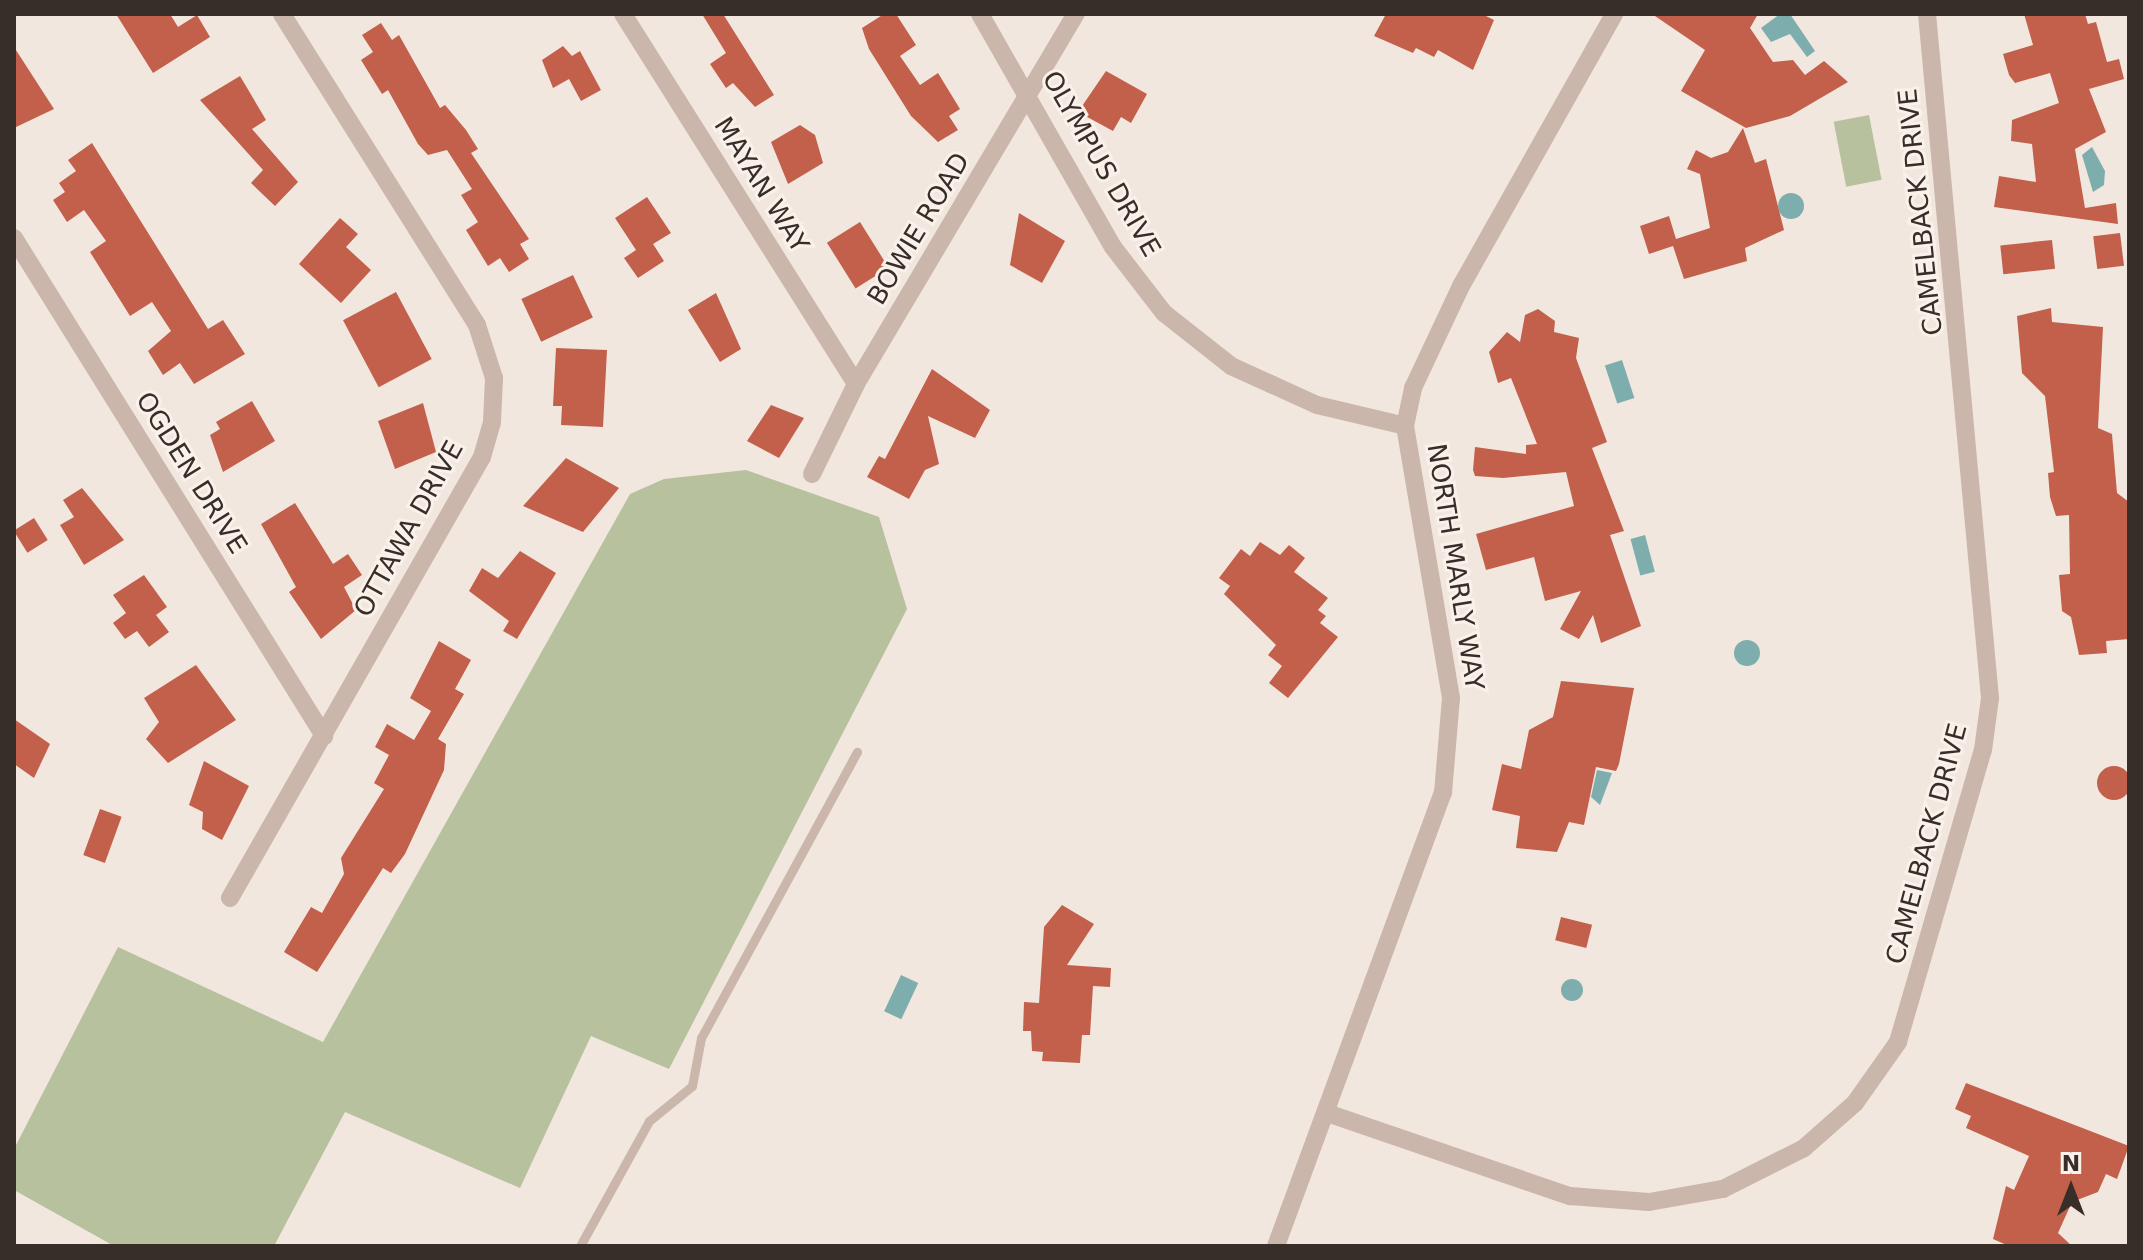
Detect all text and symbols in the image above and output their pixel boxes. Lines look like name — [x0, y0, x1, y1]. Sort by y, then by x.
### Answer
street label: OLYMPUS DRIVE — [1035, 66, 1167, 262]
street label: CAMELBACK DRIVE — [1893, 87, 1949, 337]
street label: MAYAN WAY — [707, 112, 815, 258]
street label: BOWIE ROAD — [861, 147, 977, 311]
street label: OGDEN DRIVE — [129, 386, 253, 560]
street label: OTTAWA DRIVE — [348, 436, 470, 622]
street label: NORTH MARLY WAY — [1420, 442, 1490, 692]
street label: CAMELBACK DRIVE — [1880, 720, 1974, 968]
north arrow — [2031, 1148, 2111, 1228]
text: N — [2062, 1151, 2080, 1176]

